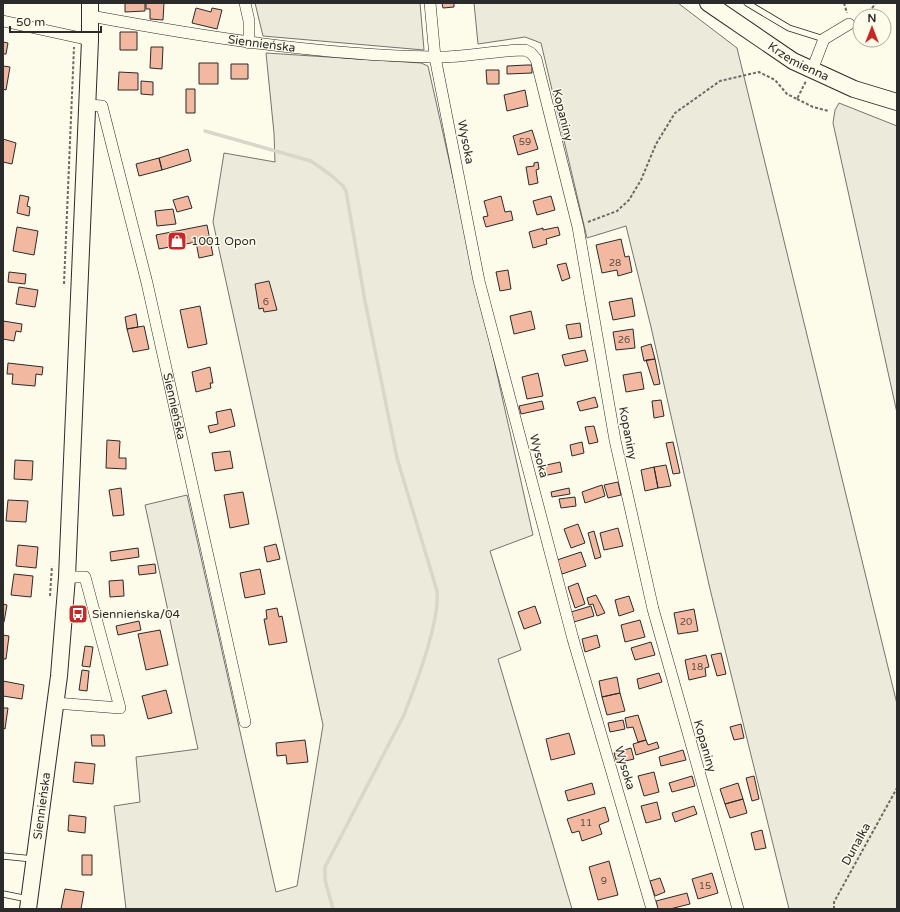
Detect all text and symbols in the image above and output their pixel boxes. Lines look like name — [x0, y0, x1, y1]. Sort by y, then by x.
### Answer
scale bar — [10, 8, 101, 34]
north arrow — [852, 8, 892, 48]
text: N — [868, 12, 876, 25]
text: 50 m — [16, 15, 45, 29]
street label: Siennieńska — [227, 32, 296, 55]
street label: Krzemienna — [765, 39, 831, 84]
street label: Kopaniny — [550, 87, 576, 143]
street label: Wysoka — [455, 119, 477, 165]
house number: 59 — [519, 136, 531, 148]
shop icon: 1001 Opon — [166, 230, 188, 252]
place label: 1001 Opon — [191, 234, 256, 248]
house number: 28 — [609, 257, 621, 269]
house number: 6 — [263, 296, 269, 308]
house number: 26 — [618, 334, 630, 346]
street label: Siennieńska — [160, 372, 189, 441]
street label: Kopaniny — [616, 405, 640, 461]
street label: Wysoka — [527, 433, 551, 479]
bus stop icon: Siennieńska/04 — [67, 603, 89, 625]
place label: Siennieńska/04 — [92, 607, 181, 621]
house number: 20 — [680, 616, 692, 628]
house number: 18 — [691, 661, 703, 673]
street label: Kopaniny — [691, 718, 719, 774]
street label: Wysoka — [612, 745, 638, 791]
street label: Siennieńska — [30, 771, 53, 840]
house number: 11 — [580, 817, 592, 829]
street label: Dunalka — [839, 820, 873, 868]
house number: 9 — [601, 875, 607, 887]
house number: 15 — [699, 880, 711, 892]

